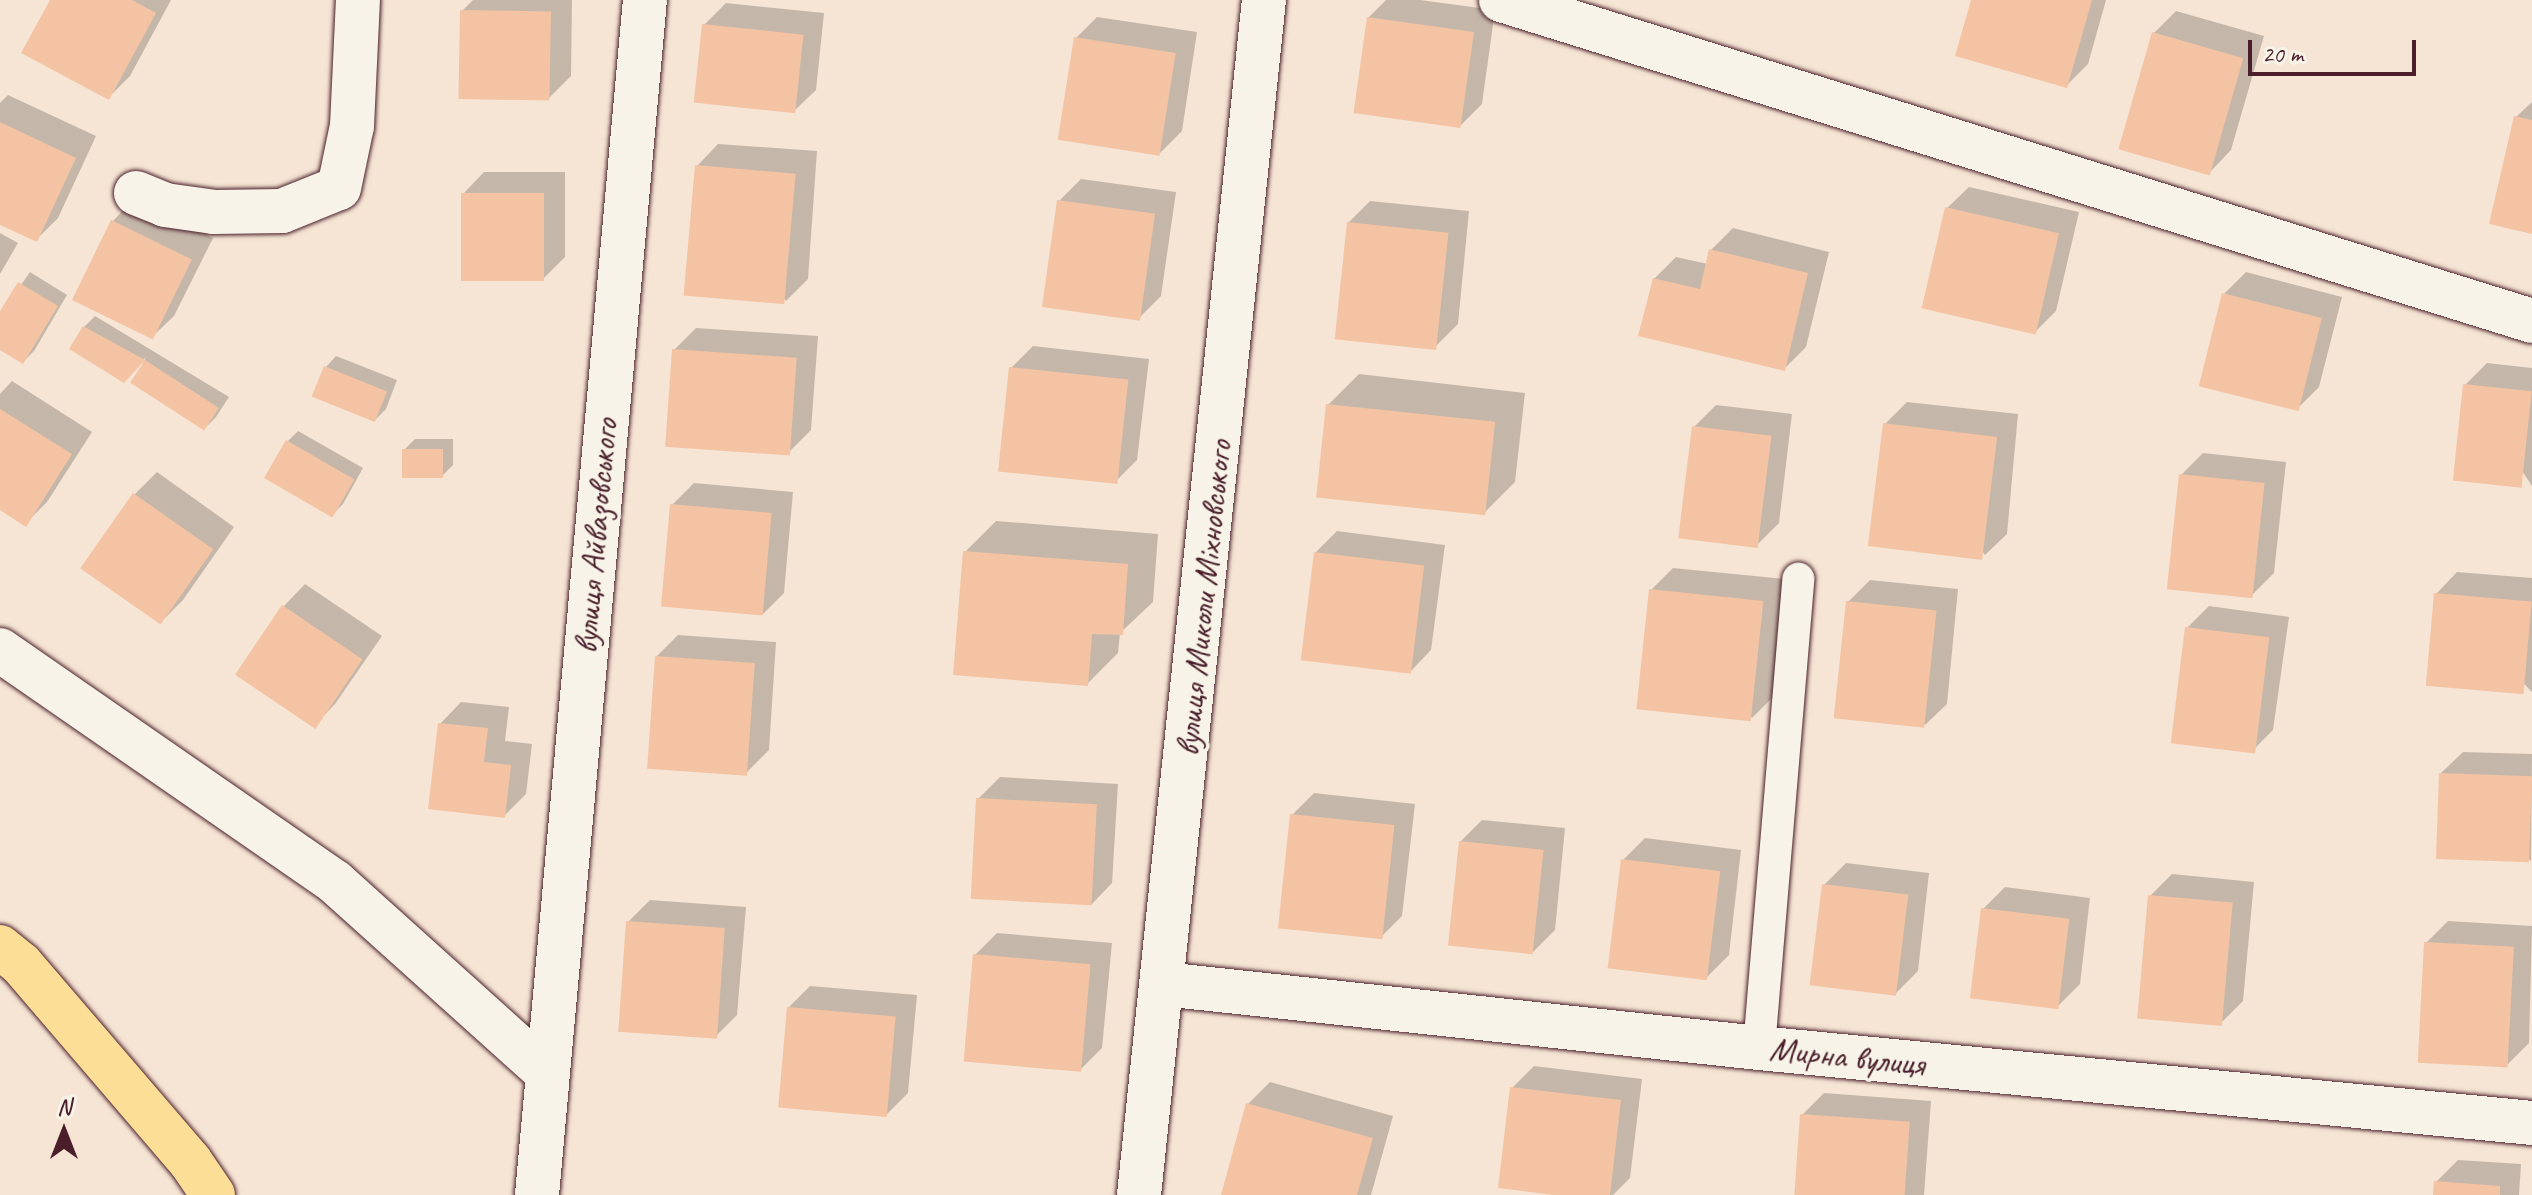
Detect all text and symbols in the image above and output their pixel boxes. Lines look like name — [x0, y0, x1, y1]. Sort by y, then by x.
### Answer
scale bar — [2252, 24, 2420, 74]
text: 20 m — [2262, 39, 2303, 69]
street label: вулиця Айвазовського — [564, 417, 626, 655]
street label: вулиця Миколи Міхновського — [1166, 438, 1240, 758]
street label: Мирна вулиця — [1767, 1028, 1927, 1084]
north arrow — [24, 1091, 104, 1171]
text: N — [57, 1093, 71, 1121]

